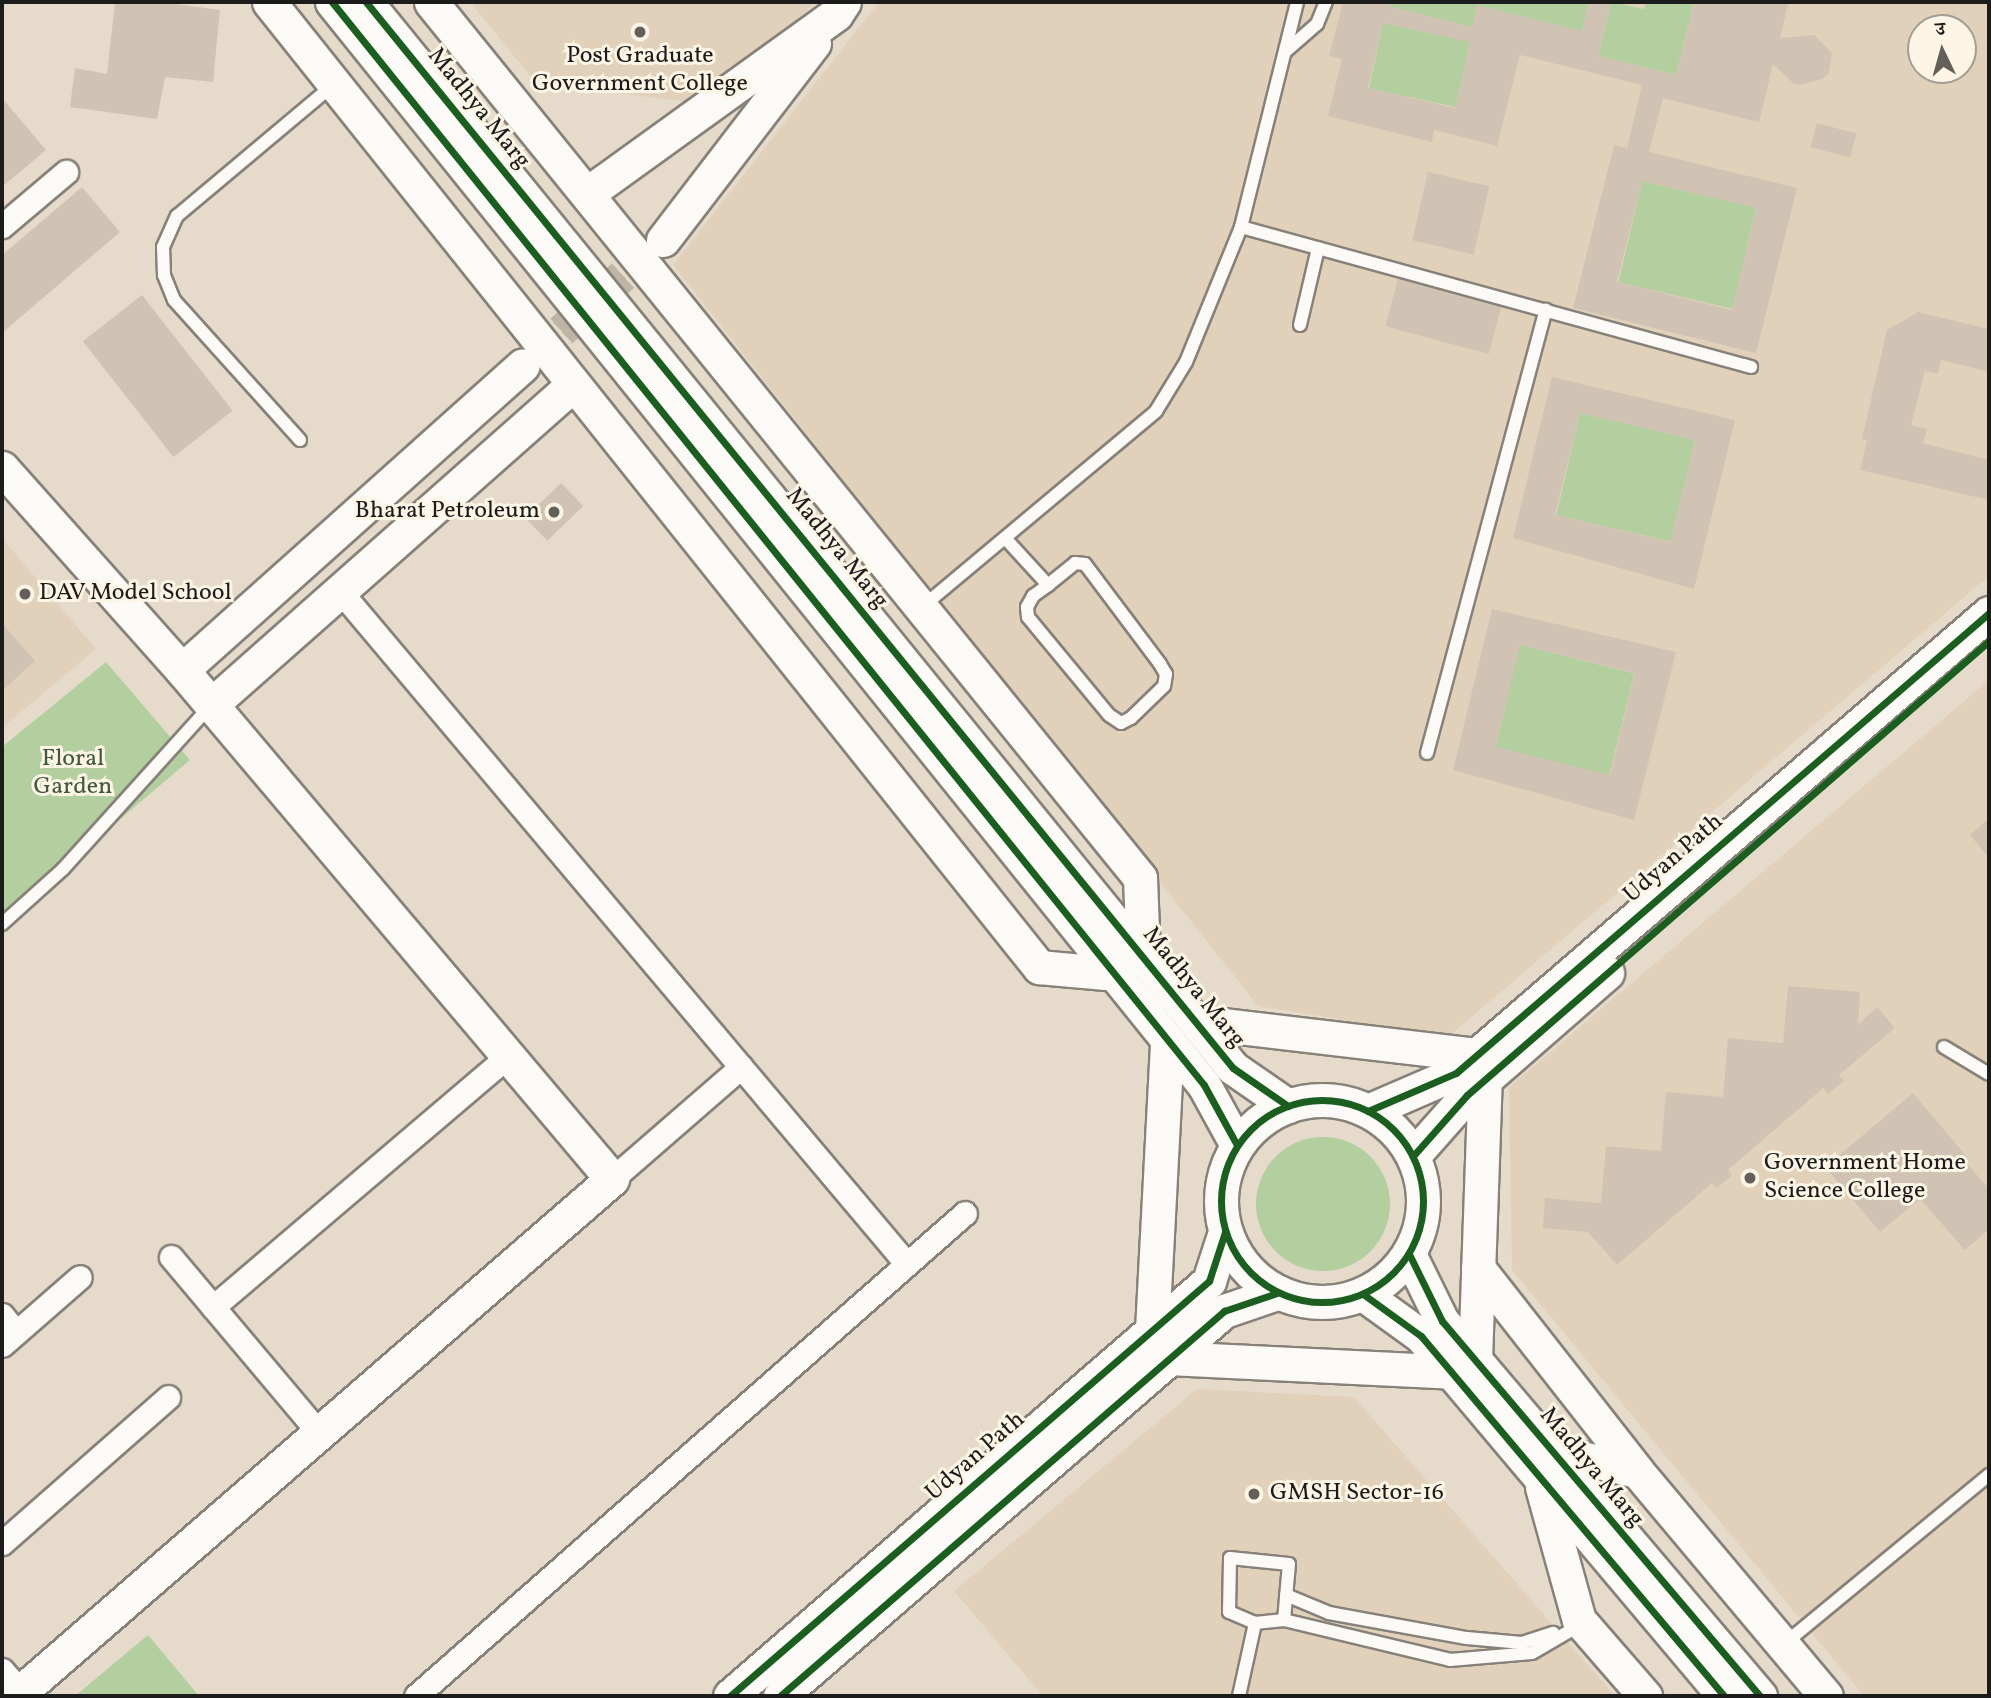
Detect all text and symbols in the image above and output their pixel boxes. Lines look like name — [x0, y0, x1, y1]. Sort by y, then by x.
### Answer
north arrow — [1907, 14, 1977, 84]
text: उ — [1934, 17, 1946, 43]
marker: Post Graduate Government College — [632, 24, 648, 40]
street label: Madhya Marg — [420, 43, 536, 175]
place label: Post Graduate Government College — [532, 43, 748, 99]
street label: Madhya Marg — [778, 483, 894, 615]
place label: Bharat Petroleum — [355, 498, 540, 526]
marker: Bharat Petroleum — [546, 504, 562, 520]
place label: DAV Model School — [39, 580, 232, 608]
marker: DAV Model School — [17, 586, 33, 602]
park label: Floral Garden — [34, 746, 112, 802]
street label: Udyan Path — [1618, 808, 1730, 910]
street label: Madhya Marg — [1135, 922, 1251, 1054]
place label: Government Home Science College — [1764, 1150, 1966, 1206]
marker: Government Home Science College — [1742, 1170, 1758, 1186]
street label: Madhya Marg — [1533, 1402, 1649, 1534]
street label: Udyan Path — [920, 1406, 1032, 1508]
place label: GMSH Sector-16 — [1270, 1480, 1444, 1508]
marker: GMSH Sector-16 — [1244, 1484, 1264, 1504]

